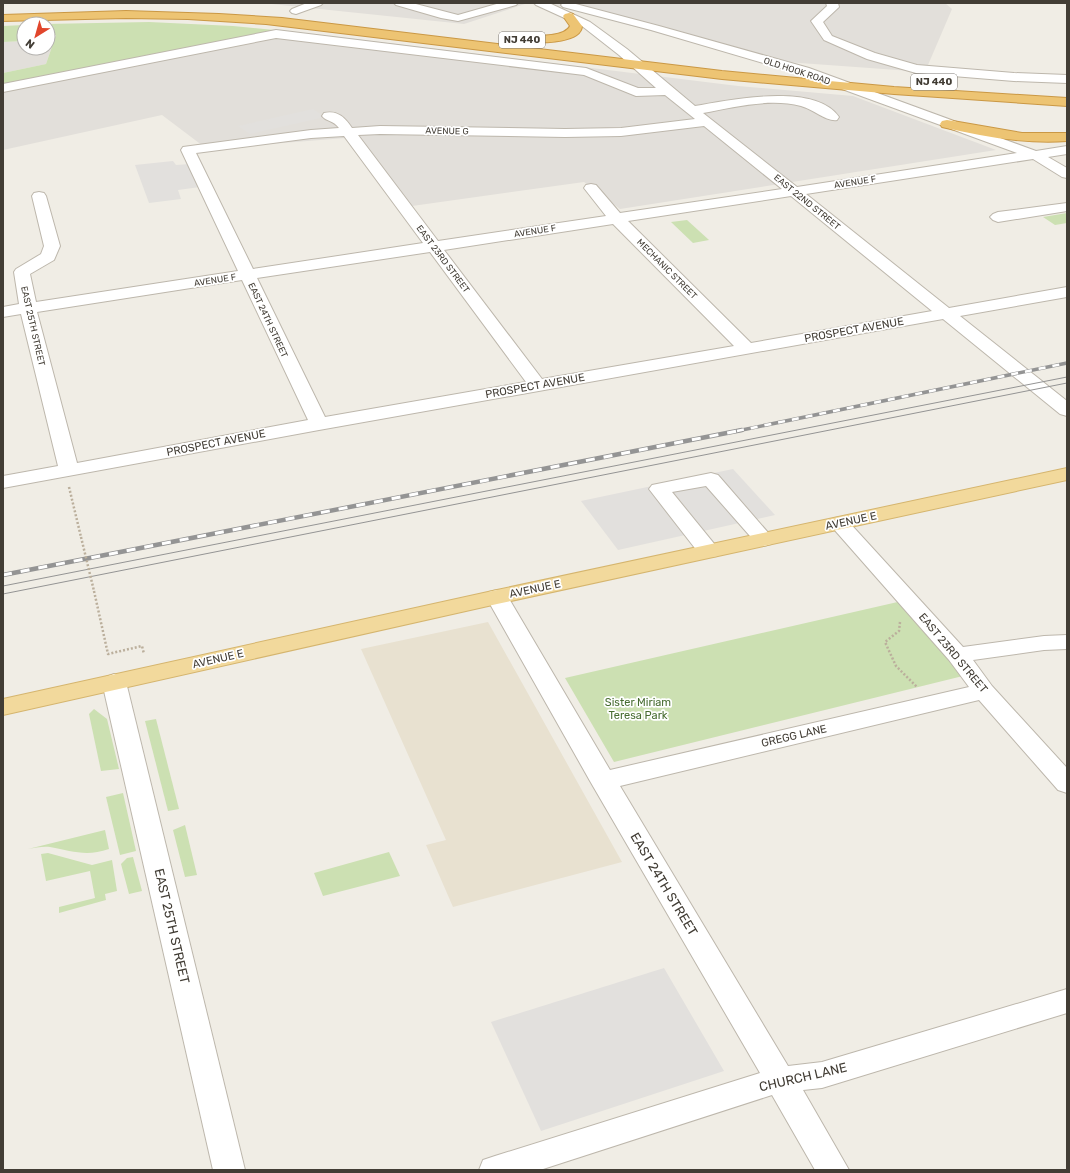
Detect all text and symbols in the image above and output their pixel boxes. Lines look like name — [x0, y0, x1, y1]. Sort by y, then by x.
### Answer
north arrow — [16, 16, 56, 56]
road number: NJ 440 — [499, 32, 545, 48]
text: N — [23, 36, 37, 51]
street label: OLD HOOK ROAD — [762, 55, 832, 87]
road number: NJ 440 — [911, 74, 957, 90]
street label: AVENUE G — [425, 126, 469, 136]
street label: EAST 22ND STREET — [772, 172, 842, 232]
street label: AVENUE F — [833, 174, 877, 190]
street label: EAST 23RD STREET — [414, 223, 472, 295]
street label: AVENUE F — [513, 223, 557, 239]
street label: MECHANIC STREET — [635, 237, 699, 301]
street label: AVENUE F — [193, 272, 237, 288]
street label: EAST 24TH STREET — [246, 281, 290, 359]
street label: EAST 25TH STREET — [19, 285, 47, 367]
street label: PROSPECT AVENUE — [803, 315, 905, 345]
street label: PROSPECT AVENUE — [484, 371, 586, 401]
street label: PROSPECT AVENUE — [165, 427, 267, 459]
street label: AVENUE E — [824, 509, 878, 533]
street label: AVENUE E — [508, 577, 562, 601]
street label: EAST 23RD STREET — [916, 611, 991, 696]
street label: AVENUE E — [191, 647, 245, 671]
park label: Sister Miriam Teresa Park — [605, 696, 671, 722]
street label: GREGG LANE — [760, 722, 828, 750]
street label: EAST 24TH STREET — [627, 830, 701, 939]
street label: EAST 25TH STREET — [151, 867, 193, 985]
street label: CHURCH LANE — [758, 1060, 848, 1094]

